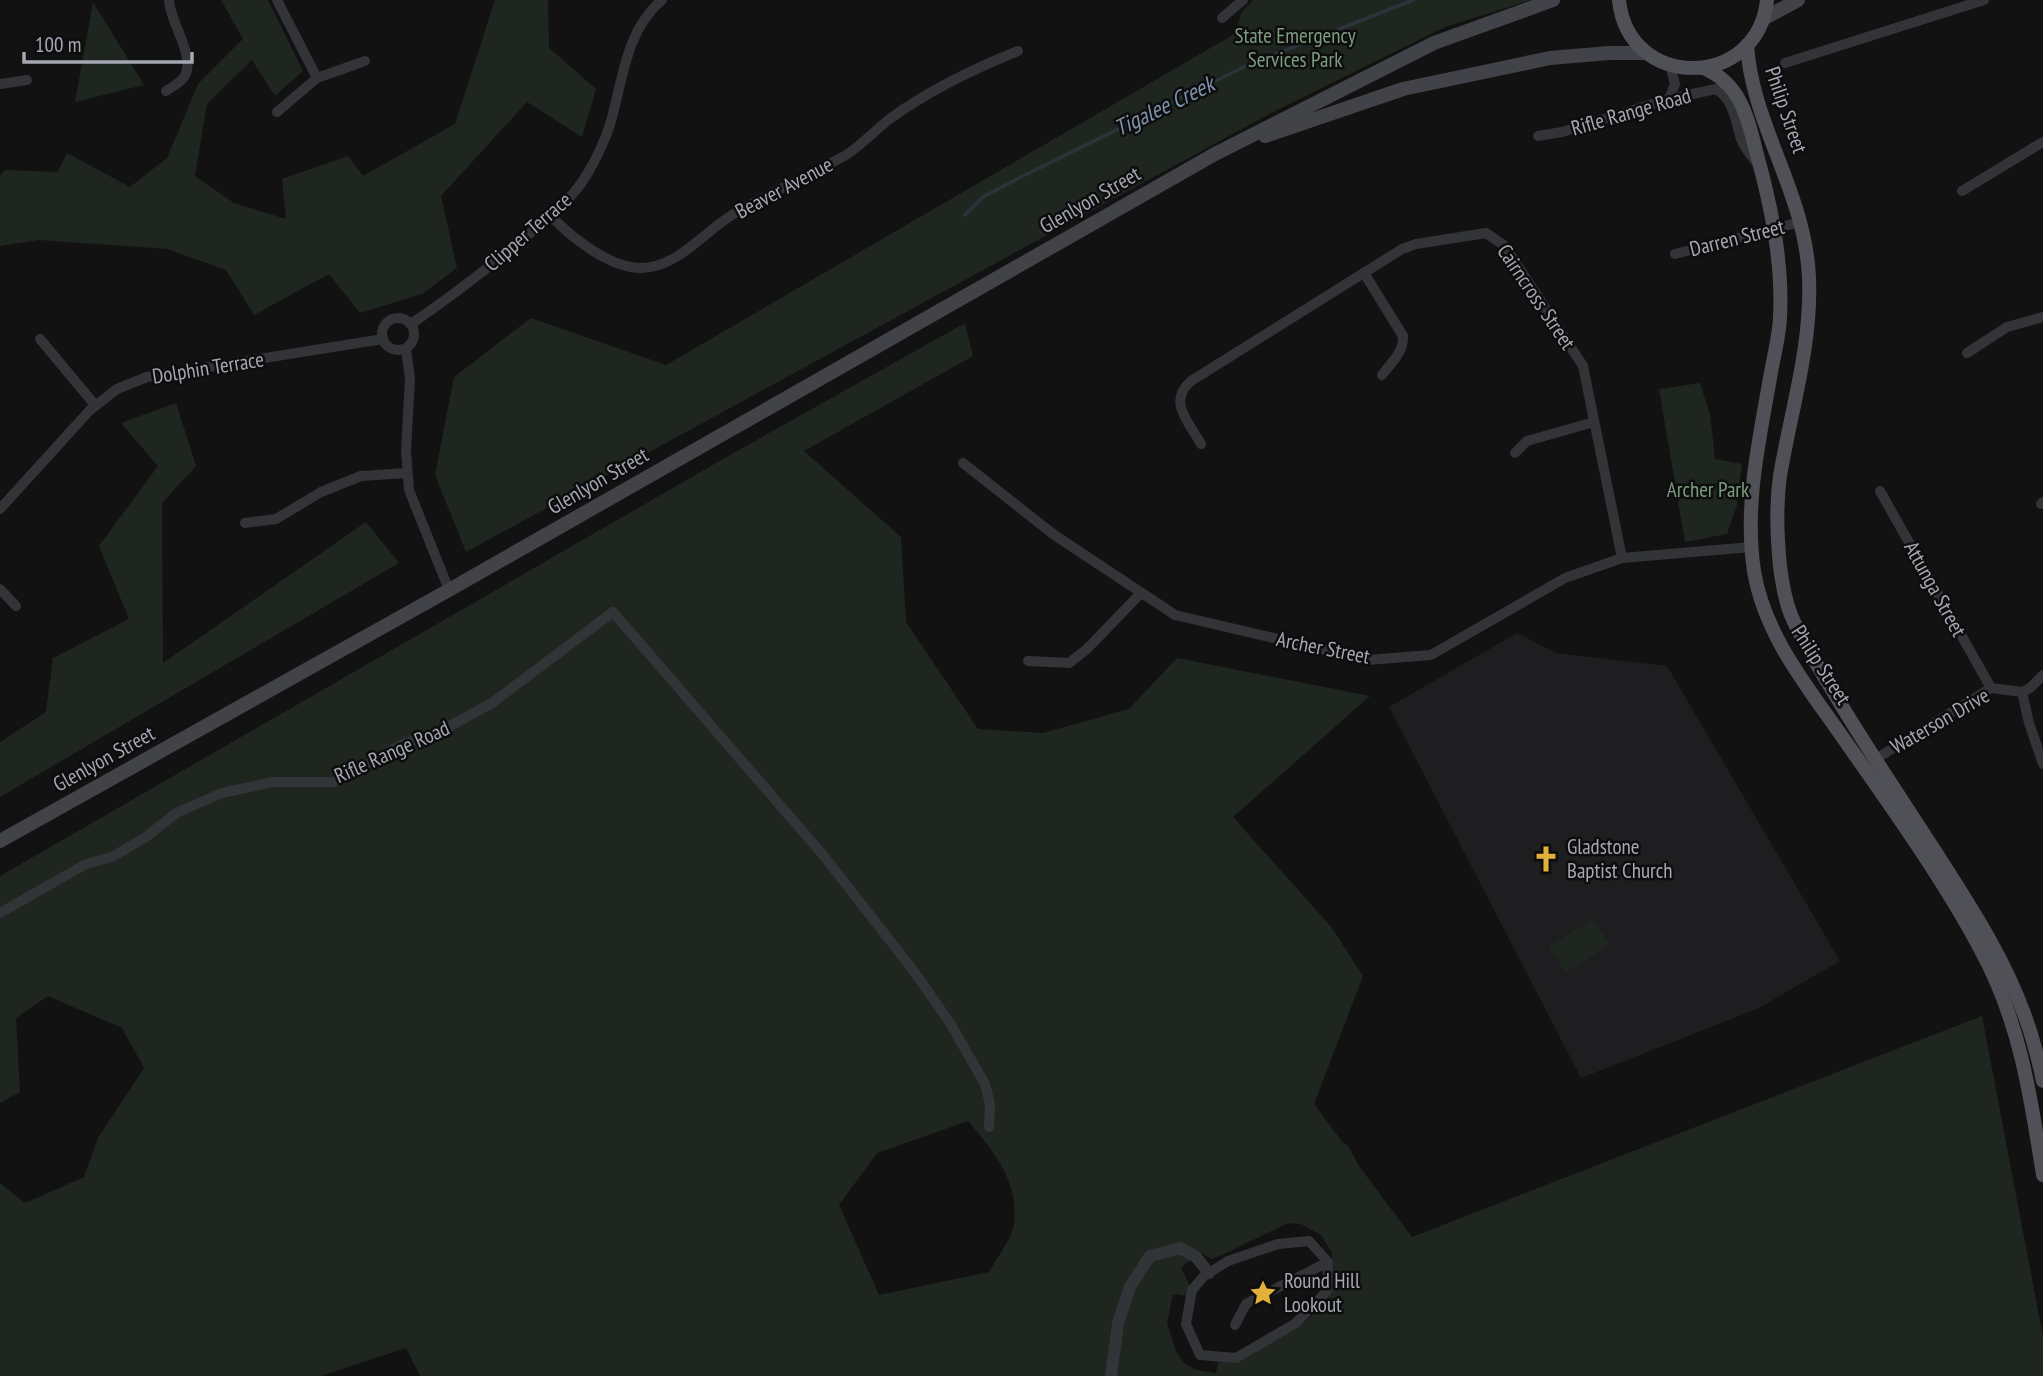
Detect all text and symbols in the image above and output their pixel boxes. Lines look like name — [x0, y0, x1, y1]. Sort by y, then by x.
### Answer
scale bar — [24, 21, 192, 65]
park label: State Emergency Services Park — [1234, 22, 1356, 73]
text: 100 m — [35, 31, 81, 58]
street label: Philip Street — [1759, 63, 1814, 157]
water label: Tigalee Creek — [1109, 68, 1221, 142]
street label: Rifle Range Road — [1568, 82, 1694, 141]
street label: Beaver Avenue — [730, 151, 837, 224]
street label: Glenlyon Street — [1034, 160, 1145, 239]
street label: Clipper Terrace — [478, 186, 577, 277]
street label: Darren Street — [1687, 213, 1787, 262]
street label: Cairncross Street — [1491, 239, 1582, 355]
street label: Dolphin Terrace — [150, 345, 266, 390]
street label: Glenlyon Street — [542, 441, 653, 520]
park label: Archer Park — [1667, 476, 1749, 503]
street label: Attunga Street — [1898, 536, 1973, 641]
street label: Philip Street — [1786, 620, 1857, 710]
street label: Archer Street — [1274, 625, 1372, 670]
street label: Waterson Drive — [1885, 681, 1994, 760]
street label: Rifle Range Road — [330, 714, 454, 789]
street label: Glenlyon Street — [48, 719, 160, 798]
place label: Gladstone Baptist Church — [1567, 833, 1673, 884]
church icon: Gladstone Baptist Church — [1531, 844, 1561, 874]
place label: Round Hill Lookout — [1284, 1267, 1360, 1318]
place icon: Round Hill Lookout — [1248, 1278, 1278, 1308]

